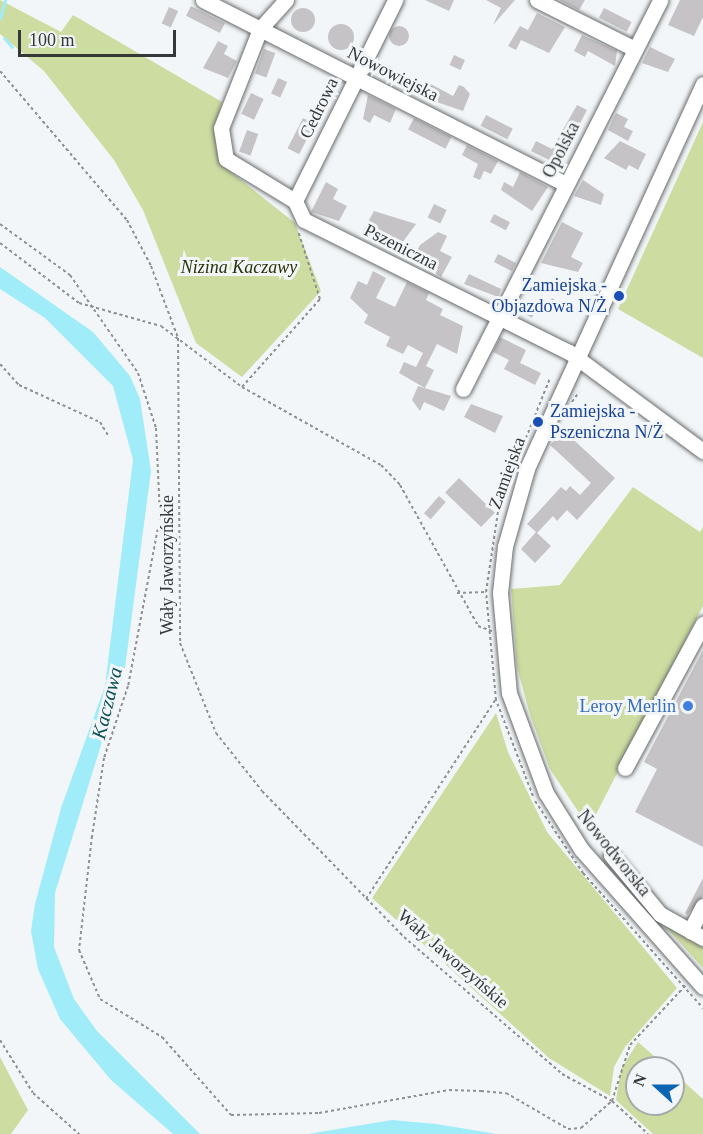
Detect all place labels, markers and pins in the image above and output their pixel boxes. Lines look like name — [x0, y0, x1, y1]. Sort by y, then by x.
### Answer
place label: Zamiejska - Objazdowa N/Ż — [492, 275, 607, 318]
marker: Zamiejska - Objazdowa N/Ż — [612, 289, 626, 303]
place label: Zamiejska - Pszeniczna N/Ż — [550, 401, 663, 444]
marker: Zamiejska - Pszeniczna N/Ż — [531, 415, 545, 429]
place label: Leroy Merlin — [580, 695, 676, 717]
marker: Leroy Merlin — [681, 699, 695, 713]

